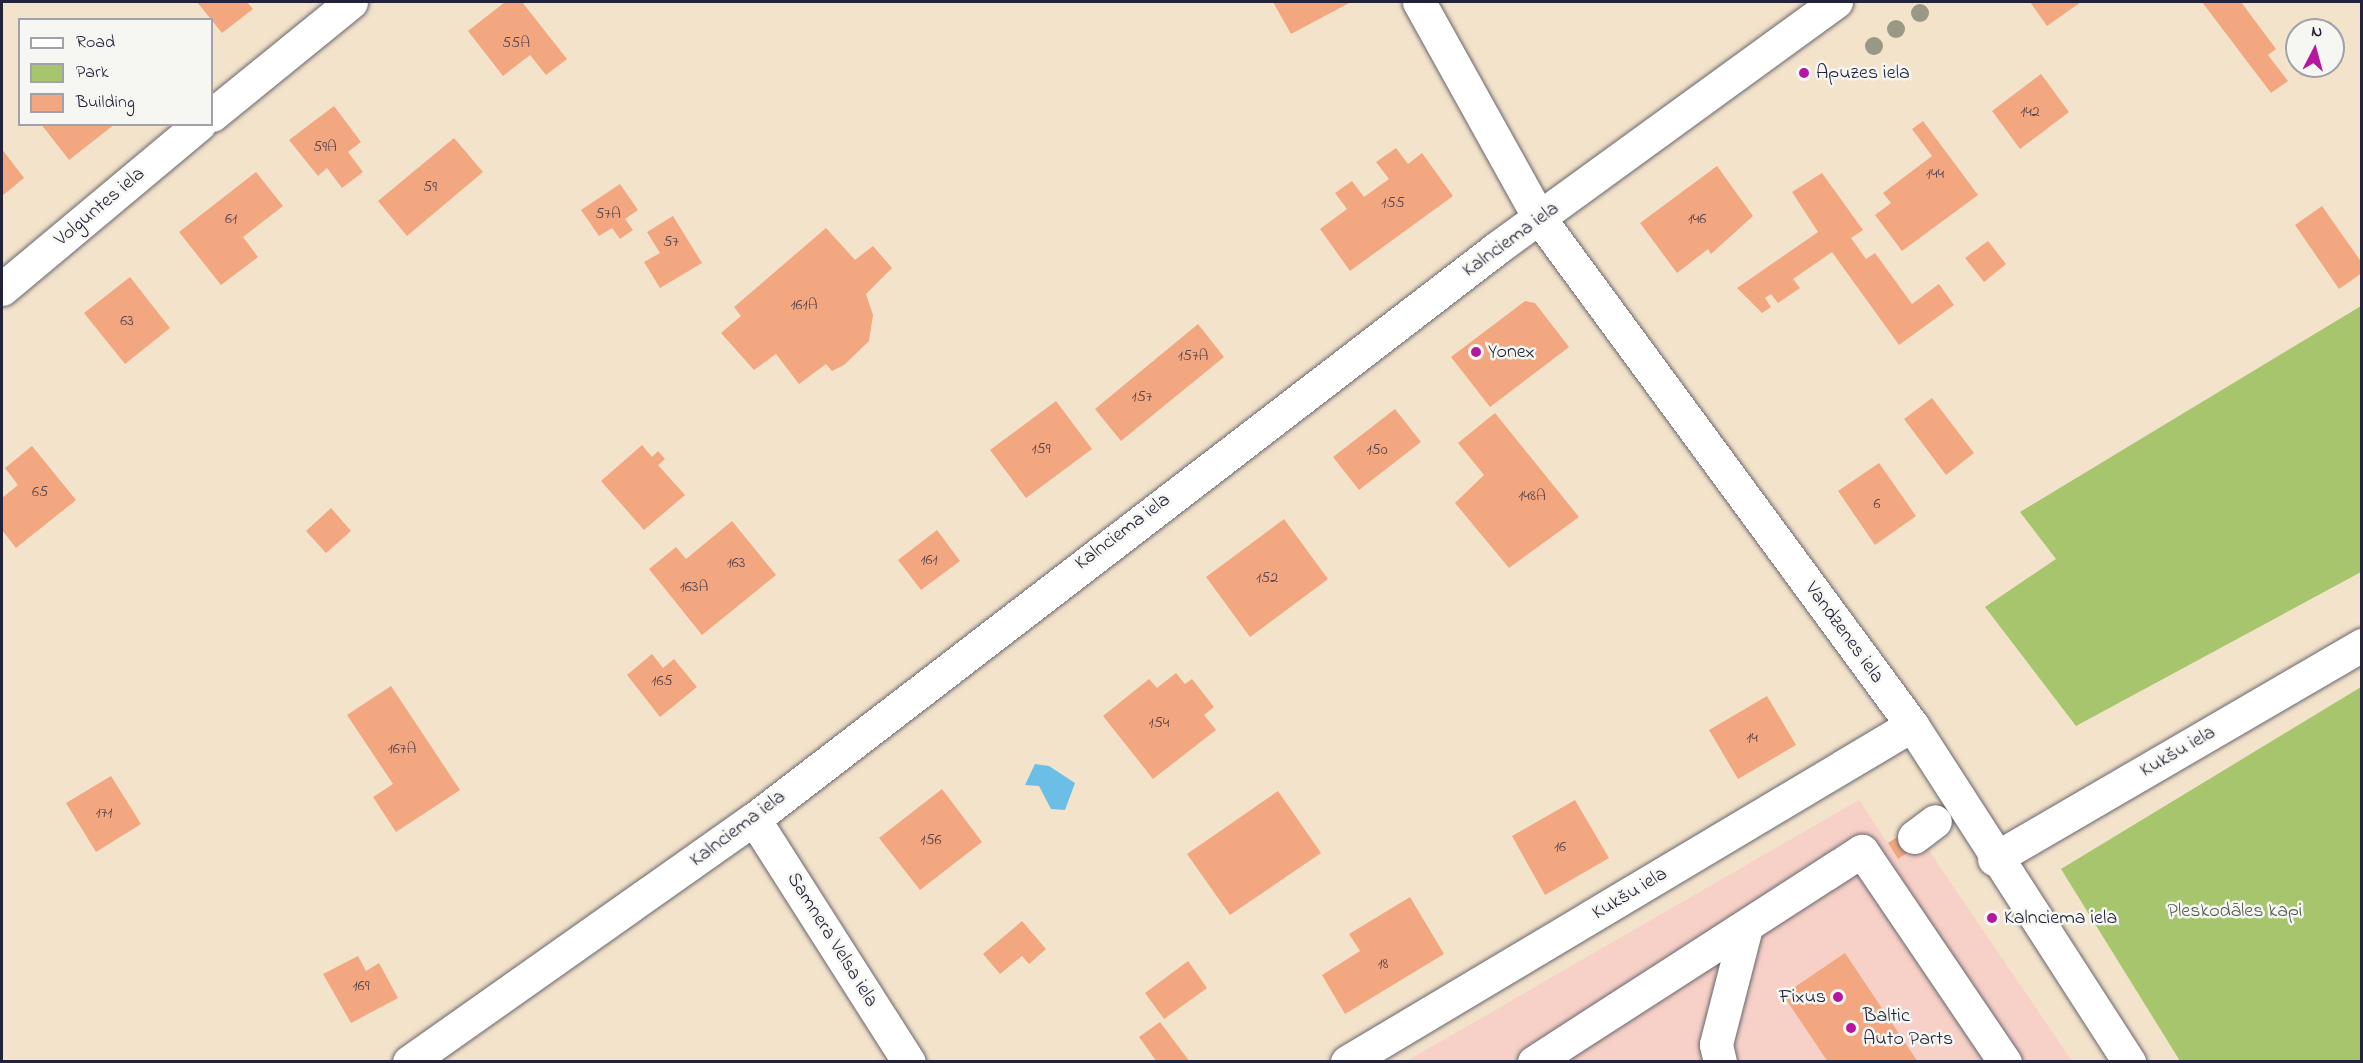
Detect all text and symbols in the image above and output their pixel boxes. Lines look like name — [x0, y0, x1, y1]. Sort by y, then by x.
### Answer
legend — [18, 18, 213, 126]
north arrow — [2285, 18, 2345, 78]
text: N — [2310, 20, 2323, 45]
text: Road — [76, 30, 115, 56]
house number: 55A — [502, 33, 530, 53]
text: Park — [76, 60, 109, 86]
place label: Apuzes iela — [1816, 61, 1910, 85]
marker: Apuzes iela — [1797, 66, 1811, 80]
text: Building — [76, 90, 135, 116]
house number: 142 — [2020, 102, 2040, 122]
house number: 59A — [313, 137, 337, 157]
street label: Volguntes iela — [50, 162, 150, 252]
house number: 144 — [1926, 164, 1944, 184]
house number: 59 — [423, 177, 437, 197]
house number: 155 — [1381, 193, 1405, 213]
street label: Kalnciema iela — [1458, 197, 1564, 283]
house number: 57A — [595, 204, 621, 224]
house number: 61 — [225, 209, 237, 229]
house number: 146 — [1688, 209, 1706, 229]
house number: 57 — [663, 232, 679, 252]
house number: 161A — [790, 295, 818, 315]
house number: 63 — [120, 311, 134, 331]
place label: Yonex — [1488, 340, 1535, 364]
marker: Yonex — [1469, 345, 1483, 359]
house number: 157A — [1178, 346, 1208, 366]
house number: 157 — [1132, 387, 1152, 407]
house number: 159 — [1031, 439, 1051, 459]
house number: 150 — [1366, 440, 1388, 460]
house number: 65 — [32, 482, 48, 502]
house number: 148A — [1518, 486, 1546, 506]
street label: Kalnciema iela — [1071, 488, 1175, 576]
house number: 6 — [1873, 494, 1881, 514]
house number: 161 — [920, 550, 938, 570]
house number: 163 — [727, 553, 745, 573]
house number: 152 — [1256, 568, 1278, 588]
house number: 163A — [680, 577, 708, 597]
street label: Vandzenes iela — [1799, 578, 1889, 688]
house number: 165 — [651, 671, 673, 691]
house number: 154 — [1149, 713, 1169, 733]
street label: Kukšu iela — [2136, 721, 2220, 783]
house number: 14 — [1746, 728, 1758, 748]
house number: 167A — [388, 739, 416, 759]
street label: Kalnciema iela — [686, 785, 790, 873]
house number: 171 — [96, 803, 112, 823]
house number: 156 — [920, 830, 942, 850]
house number: 16 — [1554, 837, 1566, 857]
street label: Kukšu iela — [1588, 862, 1672, 926]
street label: Samnera Velsa iela — [781, 868, 883, 1012]
park label: Pleskodāles kapi — [2168, 899, 2302, 923]
place label: Kalnciema iela — [2004, 906, 2117, 930]
marker: Kalnciema iela — [1985, 911, 1999, 925]
house number: 18 — [1377, 954, 1389, 974]
house number: 169 — [353, 976, 369, 996]
place label: Fixus — [1779, 985, 1826, 1009]
marker: Fixus — [1831, 990, 1845, 1004]
place label: Baltic Auto Parts — [1863, 1005, 1953, 1052]
marker: Baltic Auto Parts — [1844, 1021, 1858, 1035]

